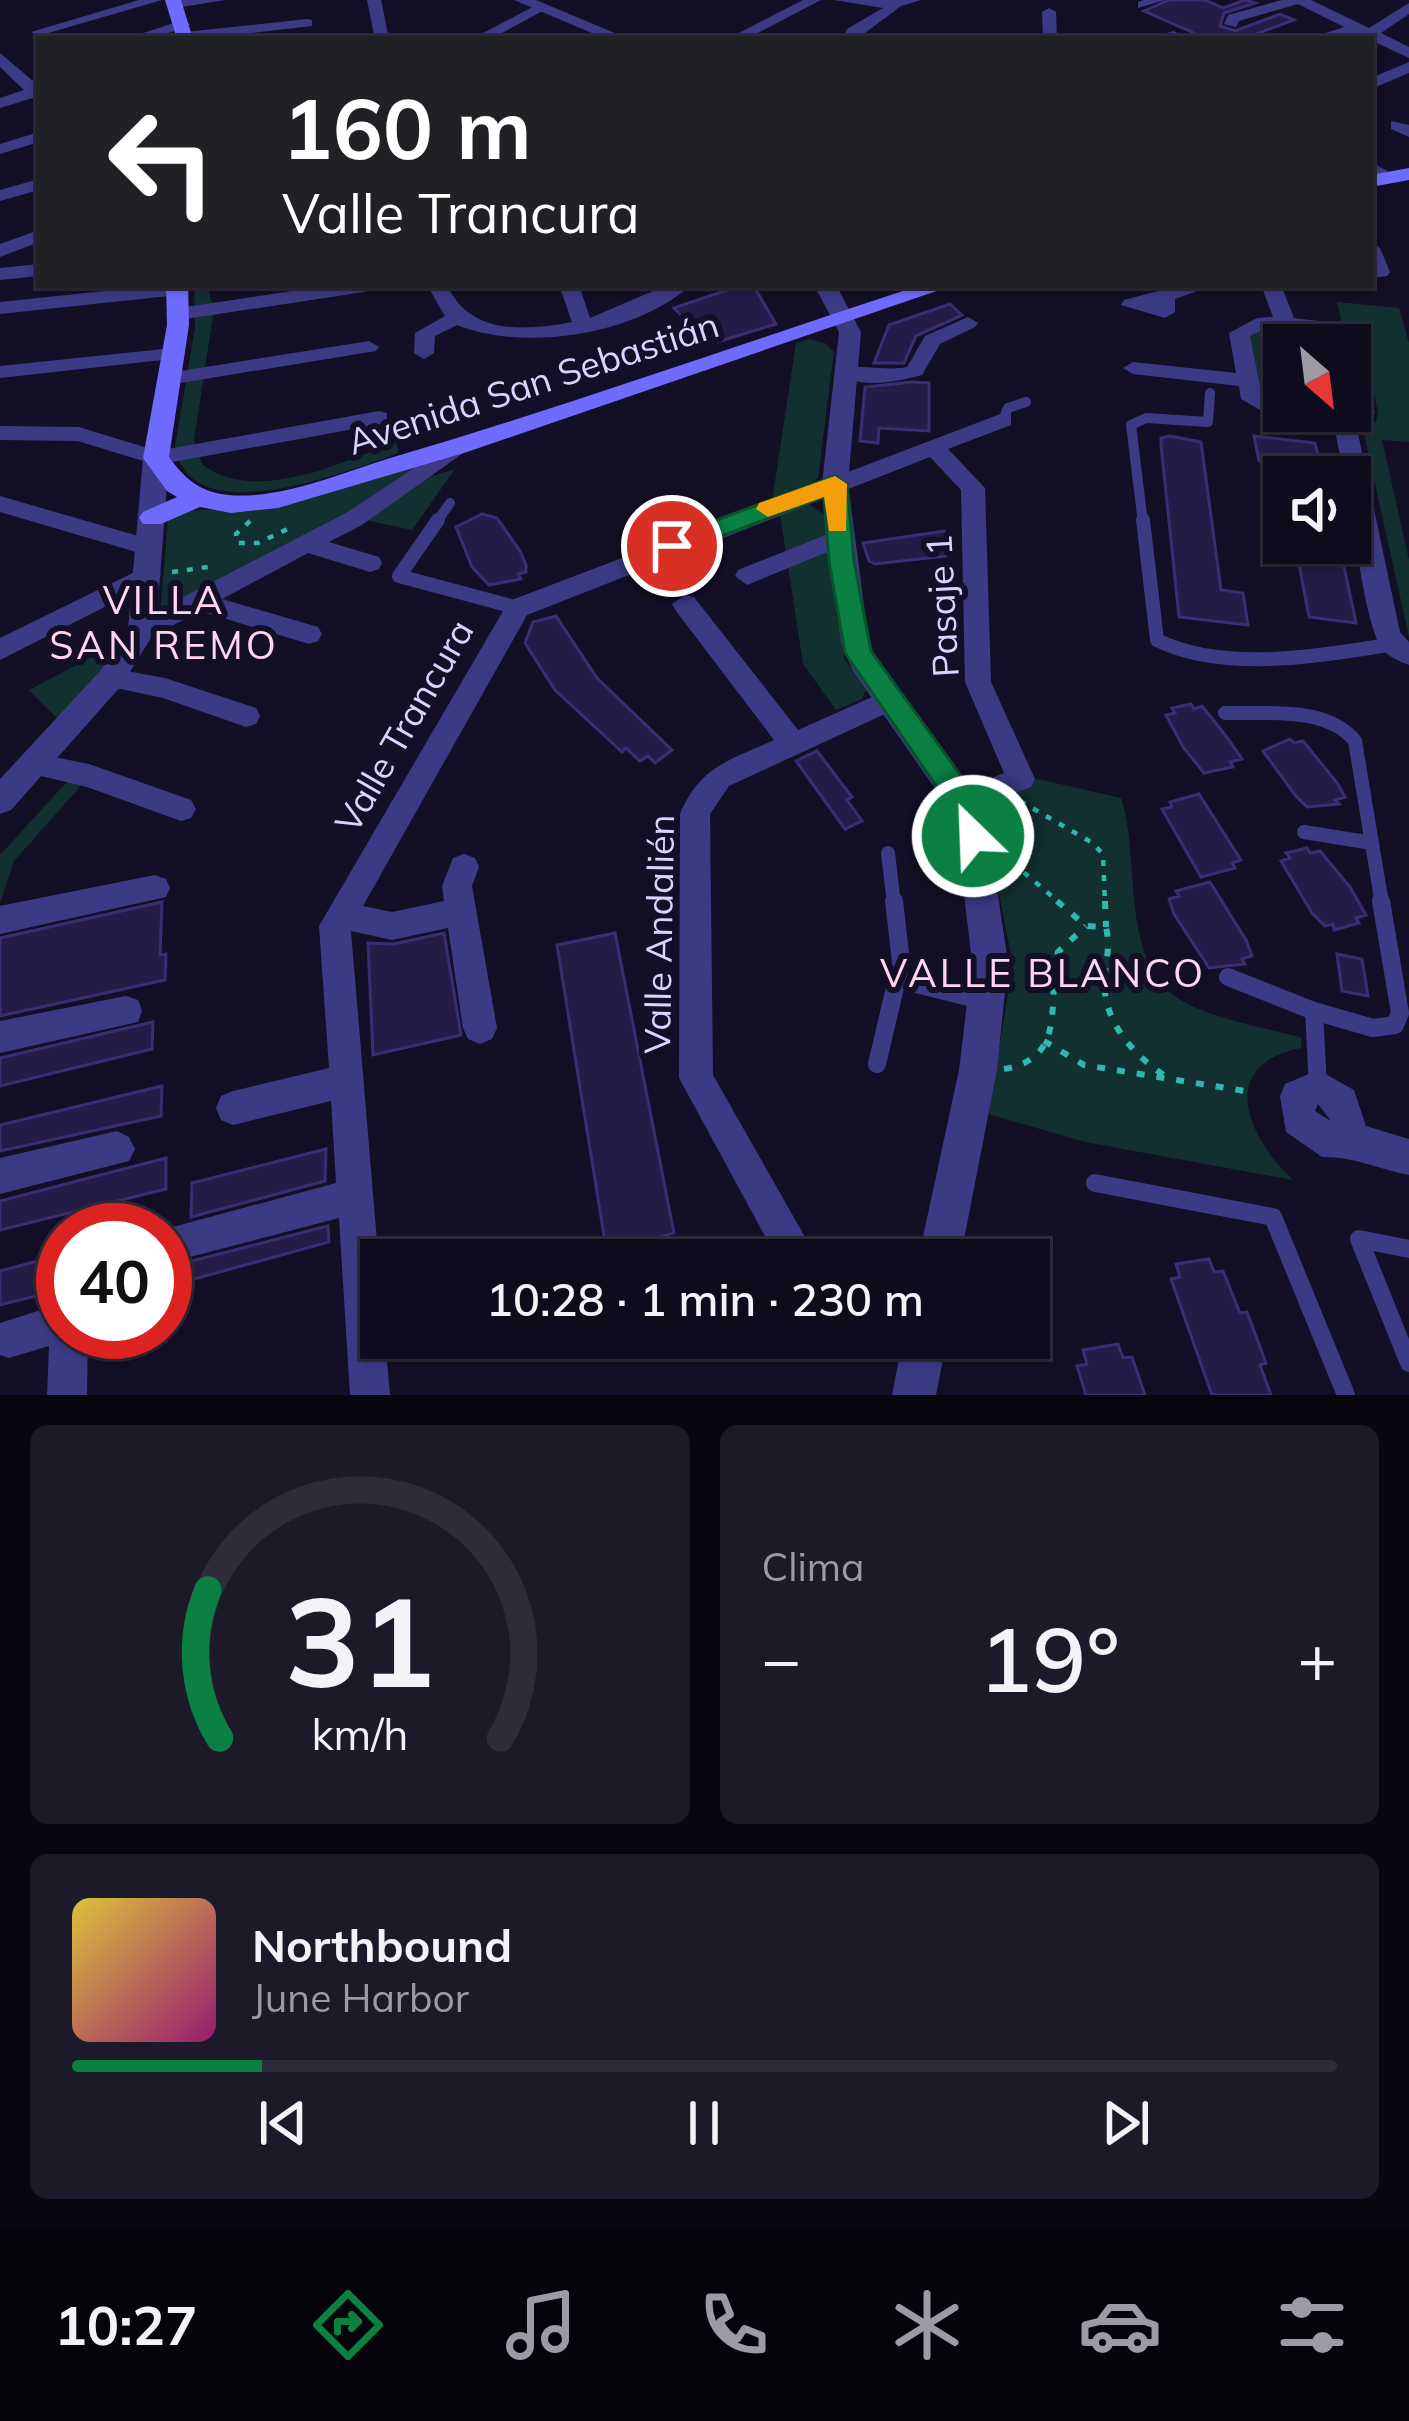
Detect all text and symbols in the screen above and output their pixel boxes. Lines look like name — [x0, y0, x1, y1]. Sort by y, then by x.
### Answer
text: 160 m — [282, 75, 532, 180]
icon: left — [84, 84, 240, 240]
text: Valle Trancura — [282, 179, 640, 247]
street label: Avenida San Sebastián — [342, 301, 724, 464]
north arrow — [1263, 324, 1371, 432]
map controls — [1263, 324, 1371, 564]
button: sound — [1263, 456, 1371, 564]
pin — [621, 495, 723, 597]
icon: arrive — [639, 513, 705, 579]
street label: Pasaje 1 — [915, 534, 968, 678]
district label: VILLA SAN REMO — [49, 575, 279, 669]
street label: Valle Trancura — [324, 611, 483, 840]
position arrow — [910, 773, 1036, 899]
street label: Valle Andalién — [634, 814, 683, 1054]
district label: VALLE BLANCO — [880, 948, 1206, 997]
speed limit sign: 40 — [36, 1203, 192, 1359]
text: 10:28 · 1 min · 230 m — [486, 1271, 924, 1327]
text: Clima — [762, 1542, 864, 1591]
text: 31 — [285, 1562, 435, 1718]
text: 19° — [978, 1602, 1120, 1715]
text: − — [762, 1617, 801, 1700]
text: + — [1297, 1617, 1337, 1700]
text: km/h — [311, 1706, 408, 1760]
text: Northbound — [252, 1917, 512, 1973]
text: June Harbor — [252, 1973, 469, 2022]
icon: previous — [250, 2090, 316, 2156]
icon: pause — [671, 2090, 737, 2156]
icon: next — [1093, 2090, 1159, 2156]
icon: directions — [306, 2283, 390, 2367]
icon: music — [499, 2283, 583, 2367]
icon: phone — [692, 2283, 776, 2367]
icon: climate — [885, 2283, 969, 2367]
icon: car — [1078, 2283, 1162, 2367]
icon: filters — [1270, 2283, 1354, 2367]
text: 10:27 — [54, 2291, 197, 2359]

